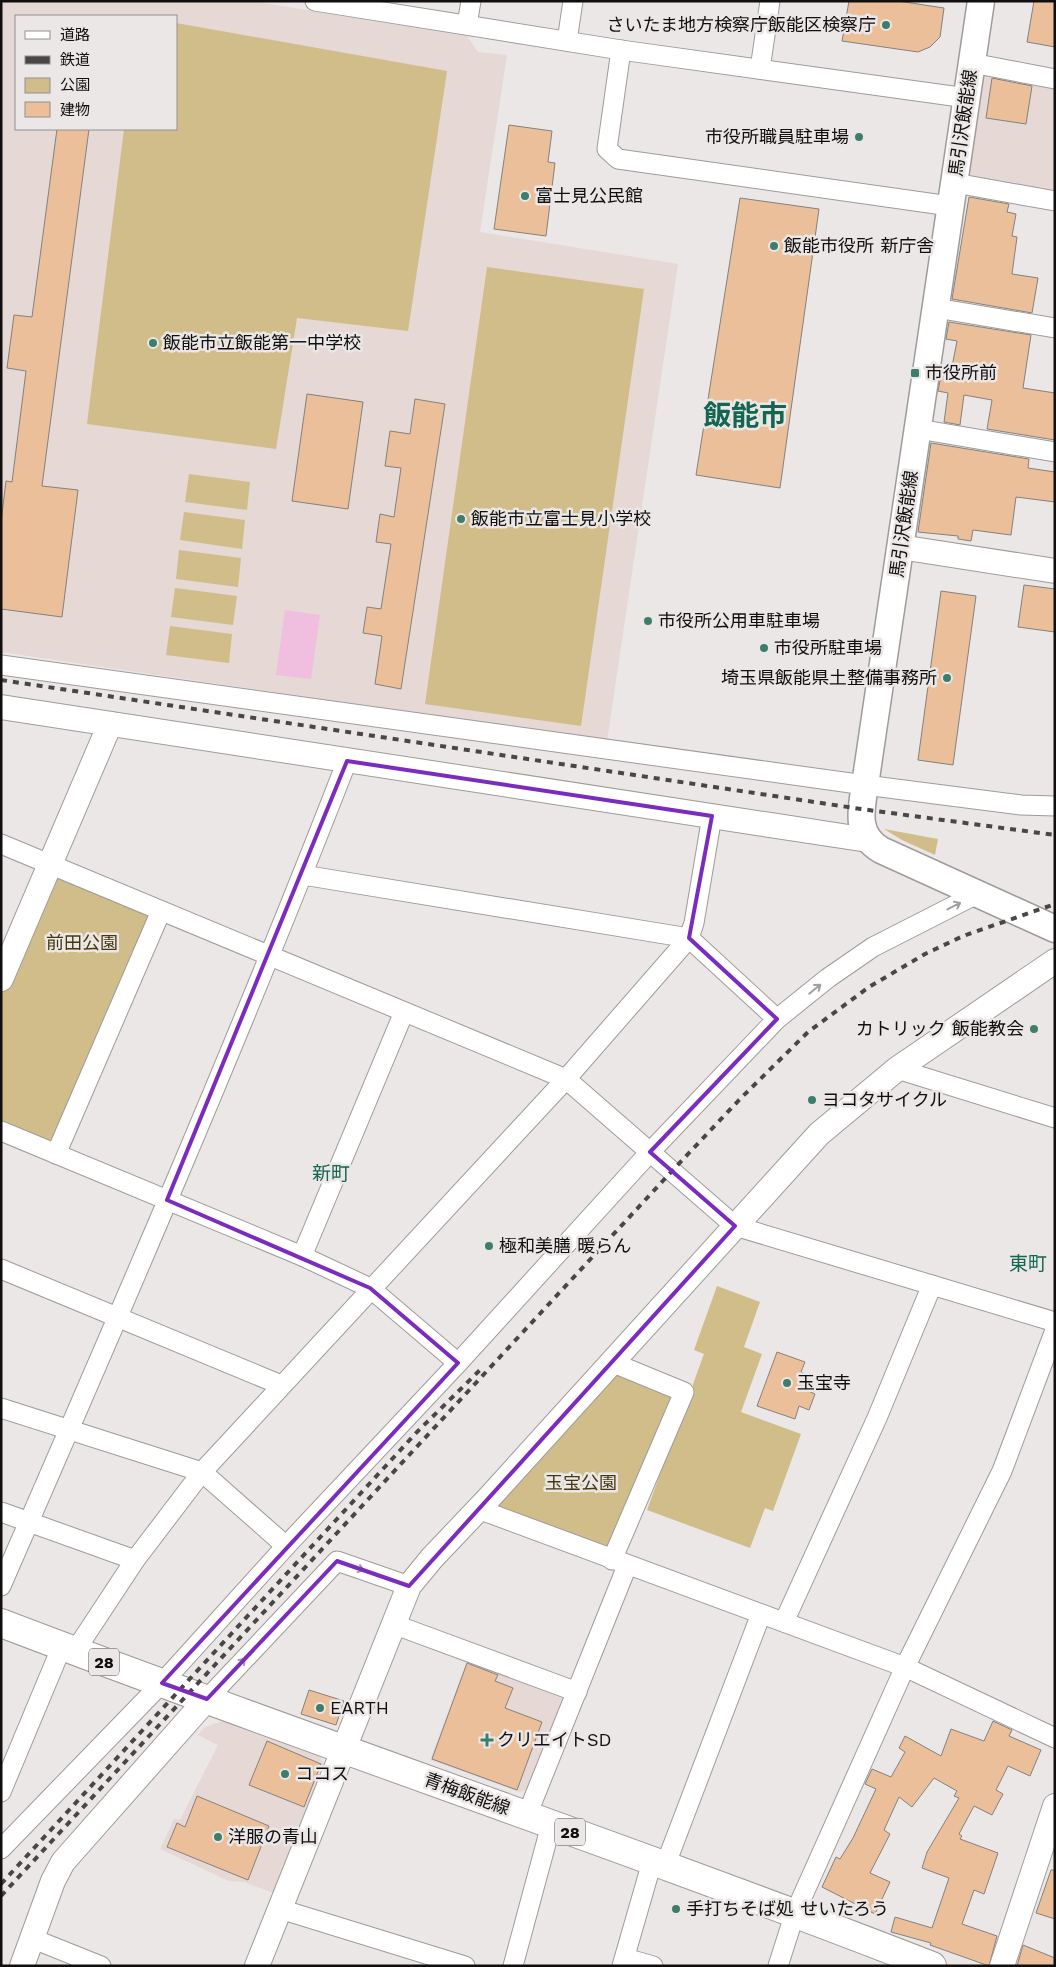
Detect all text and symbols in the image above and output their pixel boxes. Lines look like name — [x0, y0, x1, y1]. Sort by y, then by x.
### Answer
place label: さいたま地方検察庁飯能区検察庁 — [607, 14, 876, 35]
legend — [15, 15, 178, 130]
marker: さいたま地方検察庁飯能区検察庁 — [880, 19, 892, 31]
text: 道路 — [60, 26, 90, 44]
text: 鉄道 — [60, 51, 90, 69]
street label: 馬引沢飯能線 — [945, 68, 980, 178]
text: 公園 — [60, 76, 90, 94]
text: 建物 — [60, 101, 90, 119]
place label: 市役所職員駐車場 — [705, 126, 849, 147]
marker: 市役所職員駐車場 — [853, 131, 865, 143]
place label: 富士見公民館 — [535, 185, 643, 206]
marker: 富士見公民館 — [519, 190, 531, 202]
place label: 飯能市役所 新庁舎 — [784, 235, 934, 256]
marker: 飯能市役所 新庁舎 — [768, 240, 780, 252]
place label: 飯能市立飯能第一中学校 — [163, 332, 361, 353]
marker: 飯能市立飯能第一中学校 — [147, 337, 159, 349]
place label: 市役所前 — [925, 362, 997, 383]
marker: 市役所前 — [909, 367, 921, 379]
district label: 飯能市 — [703, 399, 787, 432]
street label: 馬引沢飯能線 — [886, 469, 921, 579]
place label: 飯能市立富士見小学校 — [471, 508, 651, 529]
marker: 飯能市立富士見小学校 — [455, 513, 467, 525]
place label: 市役所公用車駐車場 — [658, 610, 820, 631]
marker: 市役所公用車駐車場 — [642, 615, 654, 627]
place label: 市役所駐車場 — [774, 637, 882, 658]
marker: 市役所駐車場 — [758, 642, 770, 654]
place label: 埼玉県飯能県土整備事務所 — [721, 667, 937, 688]
marker: 埼玉県飯能県土整備事務所 — [941, 672, 953, 684]
one-way arrow — [946, 901, 961, 910]
park label: 前田公園 — [46, 932, 118, 953]
one-way arrow — [808, 983, 821, 994]
place label: カトリック 飯能教会 — [856, 1018, 1024, 1039]
marker: カトリック 飯能教会 — [1028, 1023, 1040, 1035]
place label: ヨコタサイクル — [822, 1089, 947, 1110]
marker: ヨコタサイクル — [806, 1094, 818, 1106]
district label: 新町 — [312, 1162, 350, 1185]
place label: 極和美膳 暖らん — [499, 1235, 631, 1256]
marker: 極和美膳 暖らん — [483, 1240, 495, 1252]
district label: 東町 — [1009, 1252, 1047, 1275]
place label: 玉宝寺 — [797, 1372, 851, 1393]
marker: 玉宝寺 — [781, 1377, 793, 1389]
park label: 玉宝公園 — [545, 1472, 617, 1493]
one-way arrow — [349, 1564, 364, 1573]
road number: 28 — [89, 1648, 119, 1675]
one-way arrow — [234, 1657, 246, 1670]
place label: EARTH — [330, 1697, 389, 1718]
marker: EARTH — [314, 1702, 326, 1714]
place label: クリエイトSD — [497, 1729, 612, 1750]
marker: クリエイトSD — [481, 1734, 493, 1746]
place label: ココス — [295, 1763, 349, 1784]
marker: ココス — [279, 1768, 291, 1780]
street label: 青梅飯能線 — [421, 1768, 513, 1819]
road number: 28 — [555, 1818, 585, 1845]
place label: 洋服の青山 — [228, 1826, 318, 1847]
marker: 洋服の青山 — [212, 1831, 224, 1843]
place label: 手打ちそば処 せいたろう — [686, 1898, 889, 1919]
marker: 手打ちそば処 せいたろう — [670, 1903, 682, 1915]

